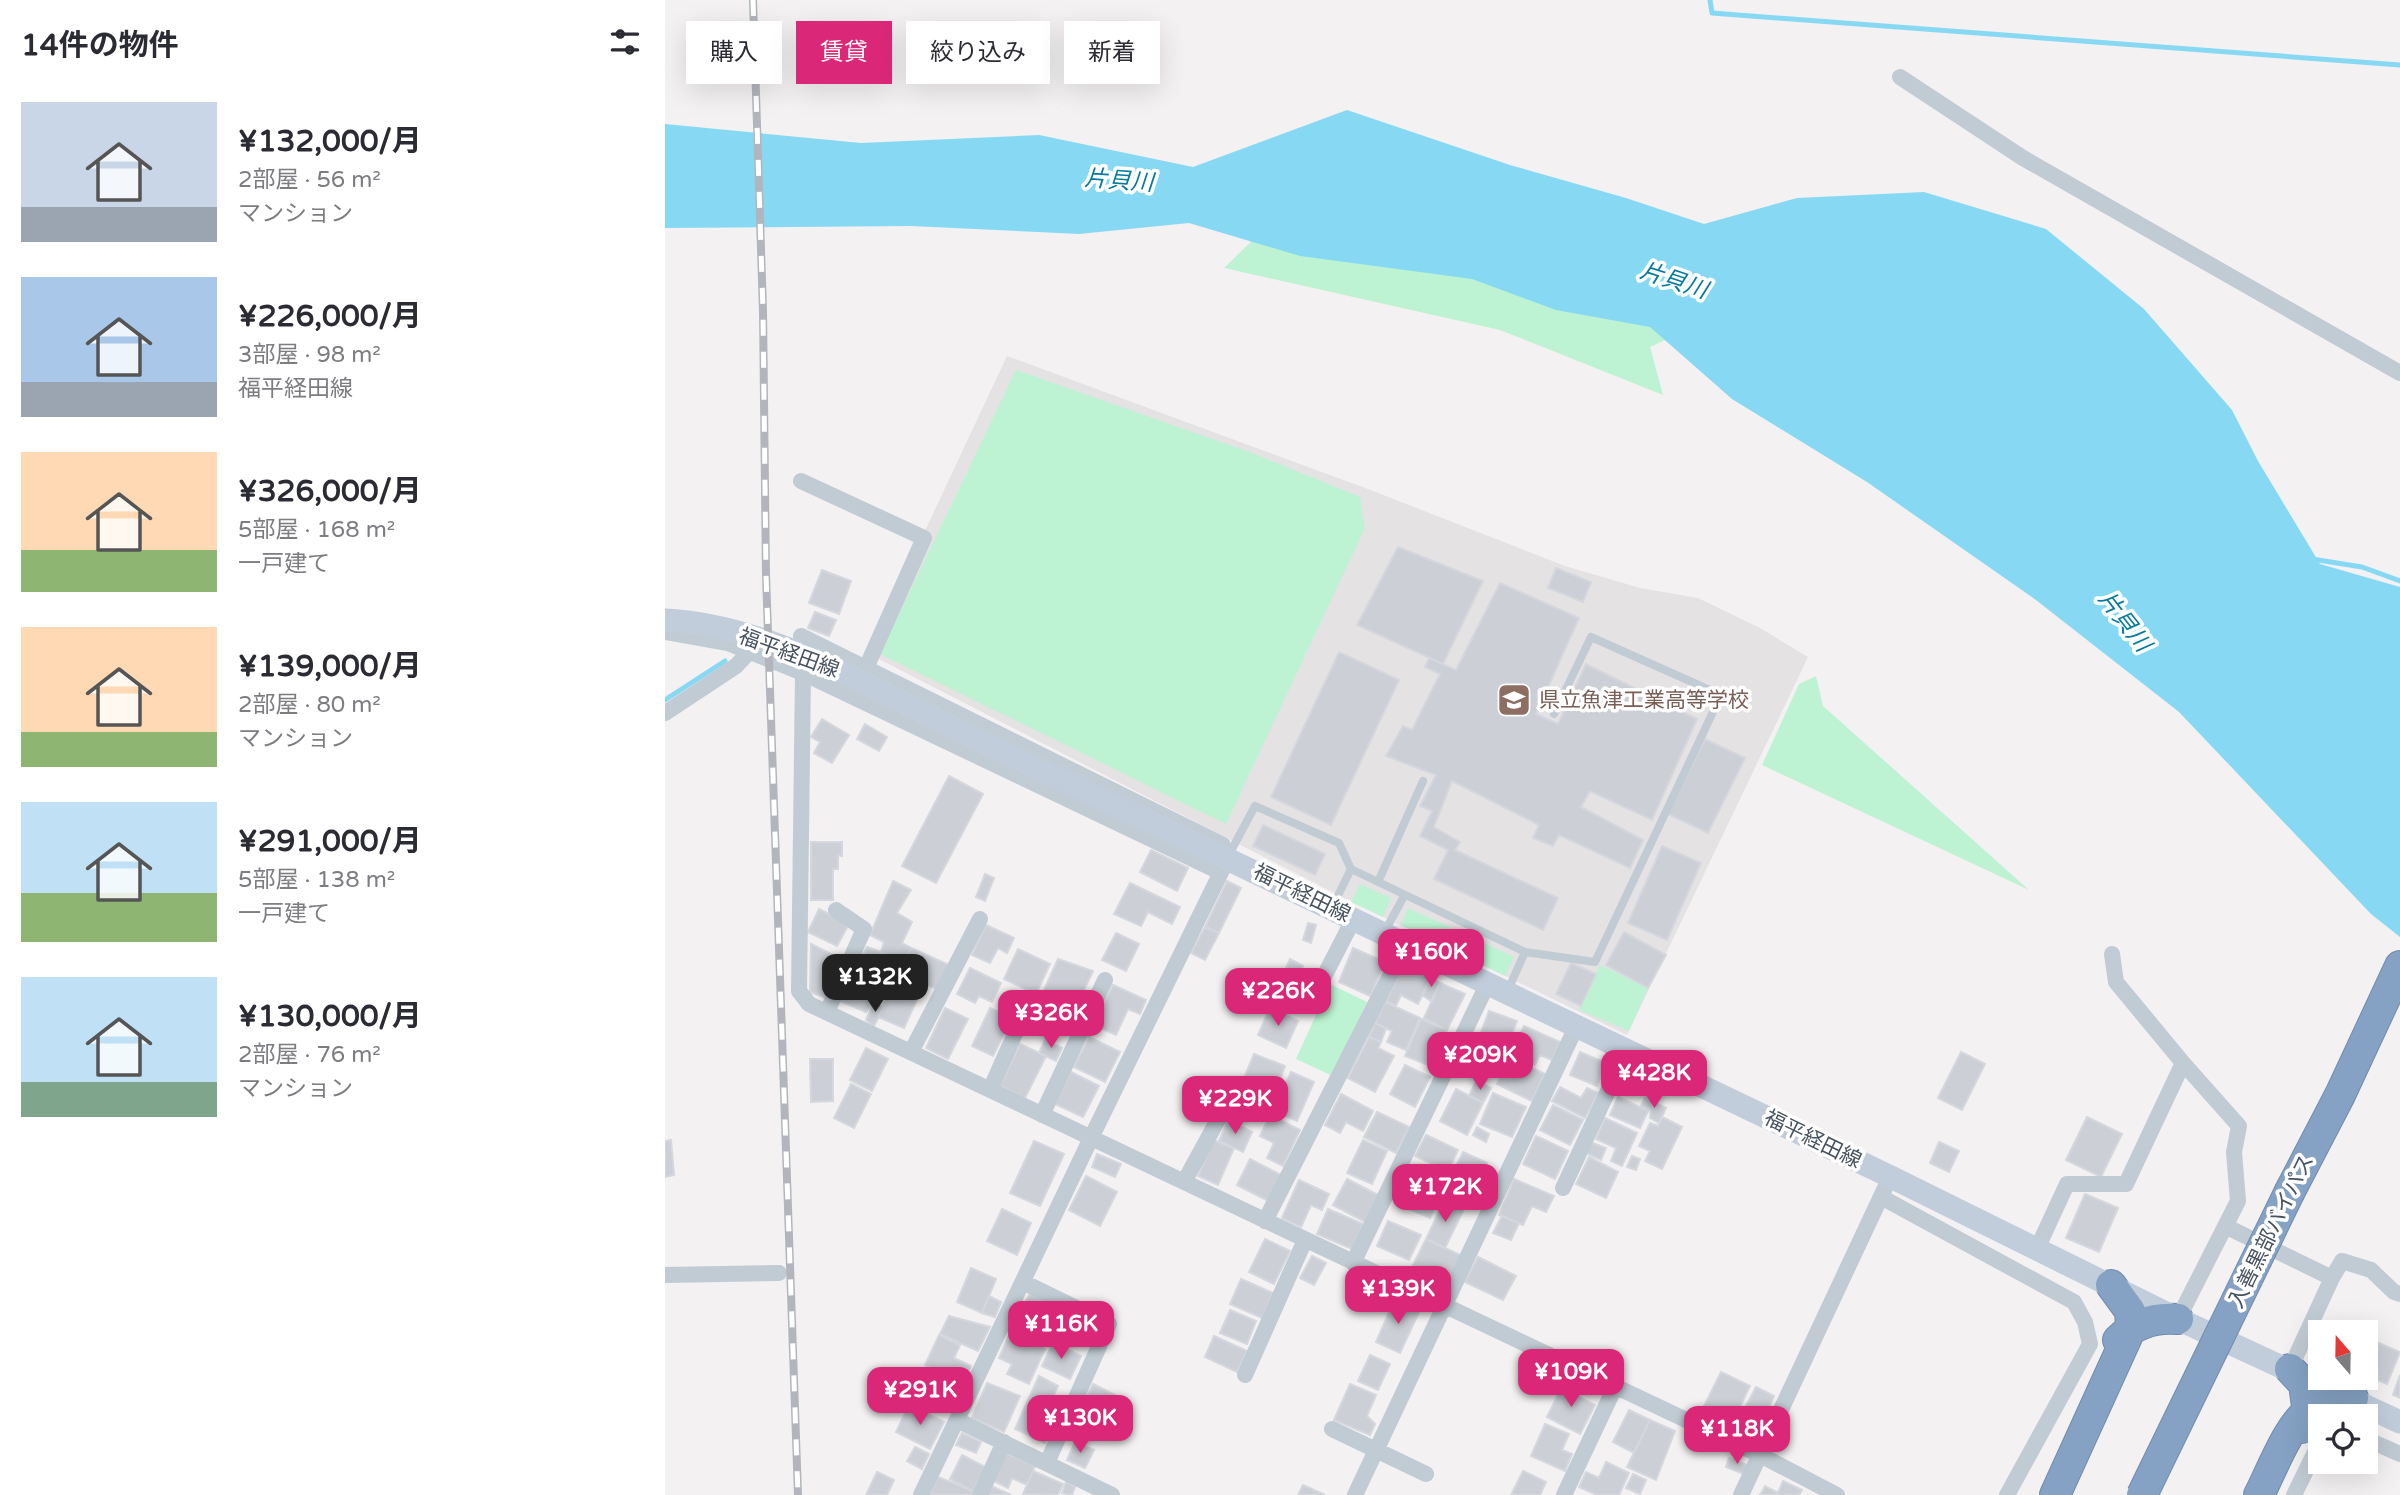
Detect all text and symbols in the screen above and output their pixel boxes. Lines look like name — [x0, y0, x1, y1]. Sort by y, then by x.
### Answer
chip: 購入 — [686, 21, 782, 84]
chip: 賃貸 — [796, 21, 892, 84]
chip: 絞り込み — [906, 21, 1050, 84]
chip: 新着 — [1064, 21, 1160, 84]
icon: filters — [606, 23, 644, 61]
text: 14件の物件 — [21, 27, 179, 64]
text: ¥132,000/月 — [238, 123, 422, 160]
icon: home — [77, 130, 161, 214]
water label: 片貝川 — [1084, 165, 1157, 198]
text: 2部屋 · 56 m² — [238, 166, 381, 194]
text: マンション — [238, 200, 353, 228]
water label: 片貝川 — [1637, 257, 1714, 306]
text: ¥226,000/月 — [238, 298, 422, 335]
icon: home — [77, 305, 161, 389]
text: 3部屋 · 98 m² — [238, 341, 381, 369]
text: 福平経田線 — [238, 375, 353, 403]
text: ¥326,000/月 — [238, 473, 422, 510]
icon: home — [77, 480, 161, 564]
text: 5部屋 · 168 m² — [238, 516, 395, 544]
text: 一戸建て — [238, 550, 330, 578]
water label: 片貝川 — [2092, 586, 2158, 660]
street label: 福平経田線 — [735, 624, 842, 683]
text: ¥139,000/月 — [238, 648, 422, 685]
icon: home — [77, 655, 161, 739]
school or university icon: 県立魚津工業高等学校 — [1495, 681, 1533, 719]
place label: 県立魚津工業高等学校 — [1539, 688, 1749, 713]
text: 2部屋 · 80 m² — [238, 691, 381, 719]
text: マンション — [238, 725, 353, 753]
text: ¥291,000/月 — [238, 823, 422, 860]
icon: home — [77, 830, 161, 914]
street label: 福平経田線 — [1249, 859, 1354, 928]
text: 5部屋 · 138 m² — [238, 866, 395, 894]
text: 一戸建て — [238, 900, 330, 928]
pin: ¥160K — [1382, 930, 1480, 989]
text: ¥160K — [1394, 938, 1468, 966]
pin: ¥132K — [826, 954, 924, 1014]
text: ¥132K — [838, 963, 912, 991]
pin: ¥226K — [1229, 968, 1327, 1028]
text: ¥226K — [1241, 977, 1315, 1005]
pin: ¥326K — [1002, 990, 1100, 1050]
text: ¥130,000/月 — [238, 998, 422, 1035]
text: ¥326K — [1014, 999, 1088, 1027]
icon: home — [77, 1005, 161, 1089]
pin: ¥209K — [1431, 1032, 1529, 1092]
text: 2部屋 · 76 m² — [238, 1041, 381, 1069]
text: ¥209K — [1443, 1041, 1517, 1069]
pin: ¥428K — [1605, 1050, 1703, 1110]
text: ¥428K — [1617, 1059, 1691, 1087]
text: マンション — [238, 1075, 353, 1103]
pin: ¥229K — [1186, 1076, 1284, 1136]
text: ¥229K — [1198, 1085, 1272, 1113]
street label: 福平経田線 — [1760, 1105, 1865, 1174]
street label: 入善黒部バイパス — [2223, 1150, 2319, 1312]
pin: ¥172K — [1396, 1164, 1494, 1224]
text: ¥172K — [1408, 1173, 1482, 1201]
pin: ¥139K — [1349, 1266, 1447, 1326]
text: ¥139K — [1361, 1275, 1435, 1303]
pin: ¥116K — [1012, 1302, 1110, 1361]
text: ¥116K — [1024, 1310, 1098, 1338]
north arrow — [2308, 1320, 2378, 1390]
map controls — [2308, 1320, 2378, 1474]
pin: ¥109K — [1522, 1350, 1620, 1409]
text: ¥109K — [1534, 1358, 1608, 1386]
pin: ¥291K — [871, 1368, 969, 1427]
text: ¥291K — [883, 1376, 957, 1404]
pin: ¥130K — [1031, 1396, 1129, 1455]
text: ¥130K — [1043, 1404, 1117, 1432]
button: locate — [2308, 1404, 2378, 1474]
pin: ¥118K — [1688, 1406, 1786, 1466]
text: ¥118K — [1700, 1415, 1774, 1443]

